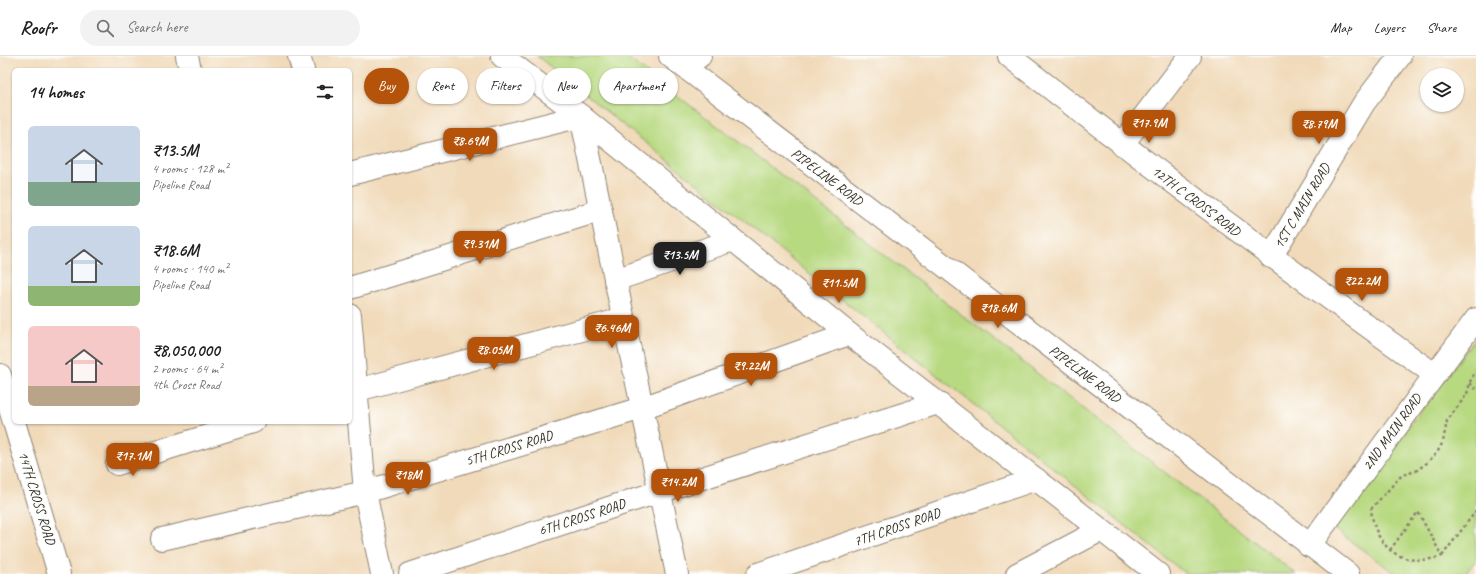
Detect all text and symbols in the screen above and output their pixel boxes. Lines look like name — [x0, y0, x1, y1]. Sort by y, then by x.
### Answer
search box — [80, 10, 360, 46]
text: Roofr — [20, 16, 56, 40]
icon: search — [94, 17, 116, 39]
text: Search here — [126, 18, 188, 37]
text: Map — [1330, 19, 1352, 36]
text: Layers — [1374, 19, 1405, 36]
text: Share — [1427, 19, 1456, 36]
chip: Buy — [364, 68, 409, 104]
chip: Rent — [417, 68, 468, 104]
chip: Filters — [476, 68, 535, 104]
chip: New — [543, 68, 591, 104]
chip: Apartment — [599, 68, 678, 104]
map controls — [1420, 68, 1464, 112]
button: layers — [1420, 68, 1464, 112]
icon: filters — [314, 81, 336, 103]
text: 14 homes — [28, 82, 84, 103]
pin: ₹17.9M — [1116, 110, 1182, 144]
pin: ₹8.79M — [1286, 111, 1352, 145]
text: ₹17.9M — [1131, 115, 1167, 131]
text: ₹8.79M — [1301, 116, 1337, 132]
pin: ₹8.69M — [437, 128, 503, 162]
text: ₹8.69M — [452, 133, 488, 149]
text: ₹13.5M — [152, 140, 198, 161]
icon: home — [60, 142, 108, 190]
street label: PIPELINE ROAD — [788, 145, 868, 211]
street label: 1ST C MAIN ROAD — [1270, 159, 1335, 251]
text: 4 rooms · 128 m² — [152, 161, 228, 177]
street label: 12TH C CROSS ROAD — [1148, 162, 1245, 241]
text: Pipeline Road — [152, 177, 209, 193]
pin: ₹9.31M — [447, 231, 513, 265]
text: ₹9.31M — [462, 236, 498, 252]
text: ₹18.6M — [152, 240, 199, 261]
icon: home — [60, 242, 108, 290]
pin: ₹13.5M — [647, 242, 713, 276]
text: ₹13.5M — [662, 247, 698, 263]
text: 4 rooms · 140 m² — [152, 261, 228, 277]
pin: ₹22.2M — [1329, 268, 1395, 302]
pin: ₹11.5M — [806, 270, 872, 304]
text: ₹22.2M — [1344, 273, 1380, 289]
text: ₹11.5M — [821, 275, 857, 291]
text: Pipeline Road — [152, 277, 209, 293]
pin: ₹18.6M — [965, 295, 1031, 329]
text: ₹18.6M — [980, 300, 1016, 316]
pin: ₹6.46M — [579, 315, 645, 349]
text: ₹6.46M — [594, 320, 630, 336]
pin: ₹8.05M — [461, 337, 527, 371]
text: ₹8,050,000 — [152, 340, 220, 361]
icon: home — [60, 342, 108, 390]
text: ₹8.05M — [476, 342, 512, 358]
street label: PIPELINE ROAD — [1046, 342, 1126, 408]
pin: ₹9.22M — [718, 353, 784, 387]
text: ₹9.22M — [733, 358, 769, 374]
text: 2 rooms · 64 m² — [152, 361, 222, 377]
text: 4th Cross Road — [152, 377, 220, 393]
street label: 2ND MAIN ROAD — [1359, 389, 1426, 473]
street label: 5TH CROSS ROAD — [463, 426, 555, 469]
pin: ₹17.1M — [100, 443, 166, 477]
text: ₹17.1M — [115, 448, 151, 464]
street label: 14TH CROSS ROAD — [15, 449, 59, 547]
pin: ₹18M — [384, 462, 432, 496]
text: ₹18M — [394, 467, 422, 483]
pin: ₹14.2M — [645, 469, 711, 503]
text: ₹14.2M — [660, 474, 696, 490]
street label: 6TH CROSS ROAD — [537, 495, 628, 539]
street label: 7TH CROSS ROAD — [852, 504, 943, 550]

